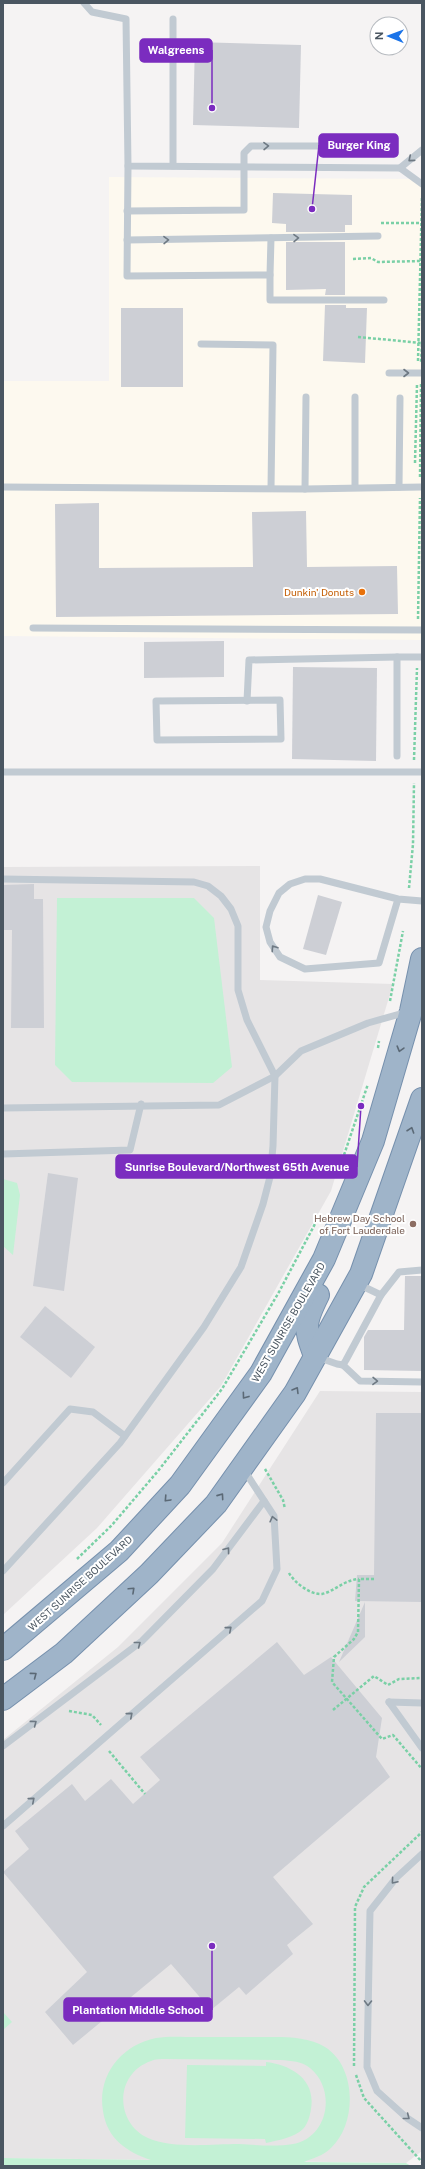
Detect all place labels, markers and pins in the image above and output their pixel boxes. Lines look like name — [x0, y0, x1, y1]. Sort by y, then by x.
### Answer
callout: Walgreens — [140, 39, 212, 62]
callout: Burger King — [319, 134, 398, 157]
place label: Dunkin' Donuts — [284, 586, 354, 598]
marker: Dunkin' Donuts — [357, 587, 367, 597]
callout: Sunrise Boulevard/Northwest 65th Avenue — [116, 1155, 357, 1178]
place label: Hebrew Day School of Fort Lauderdale — [314, 1212, 405, 1236]
marker: Hebrew Day School of Fort Lauderdale — [408, 1219, 418, 1229]
callout: Plantation Middle School — [64, 1998, 212, 2021]

